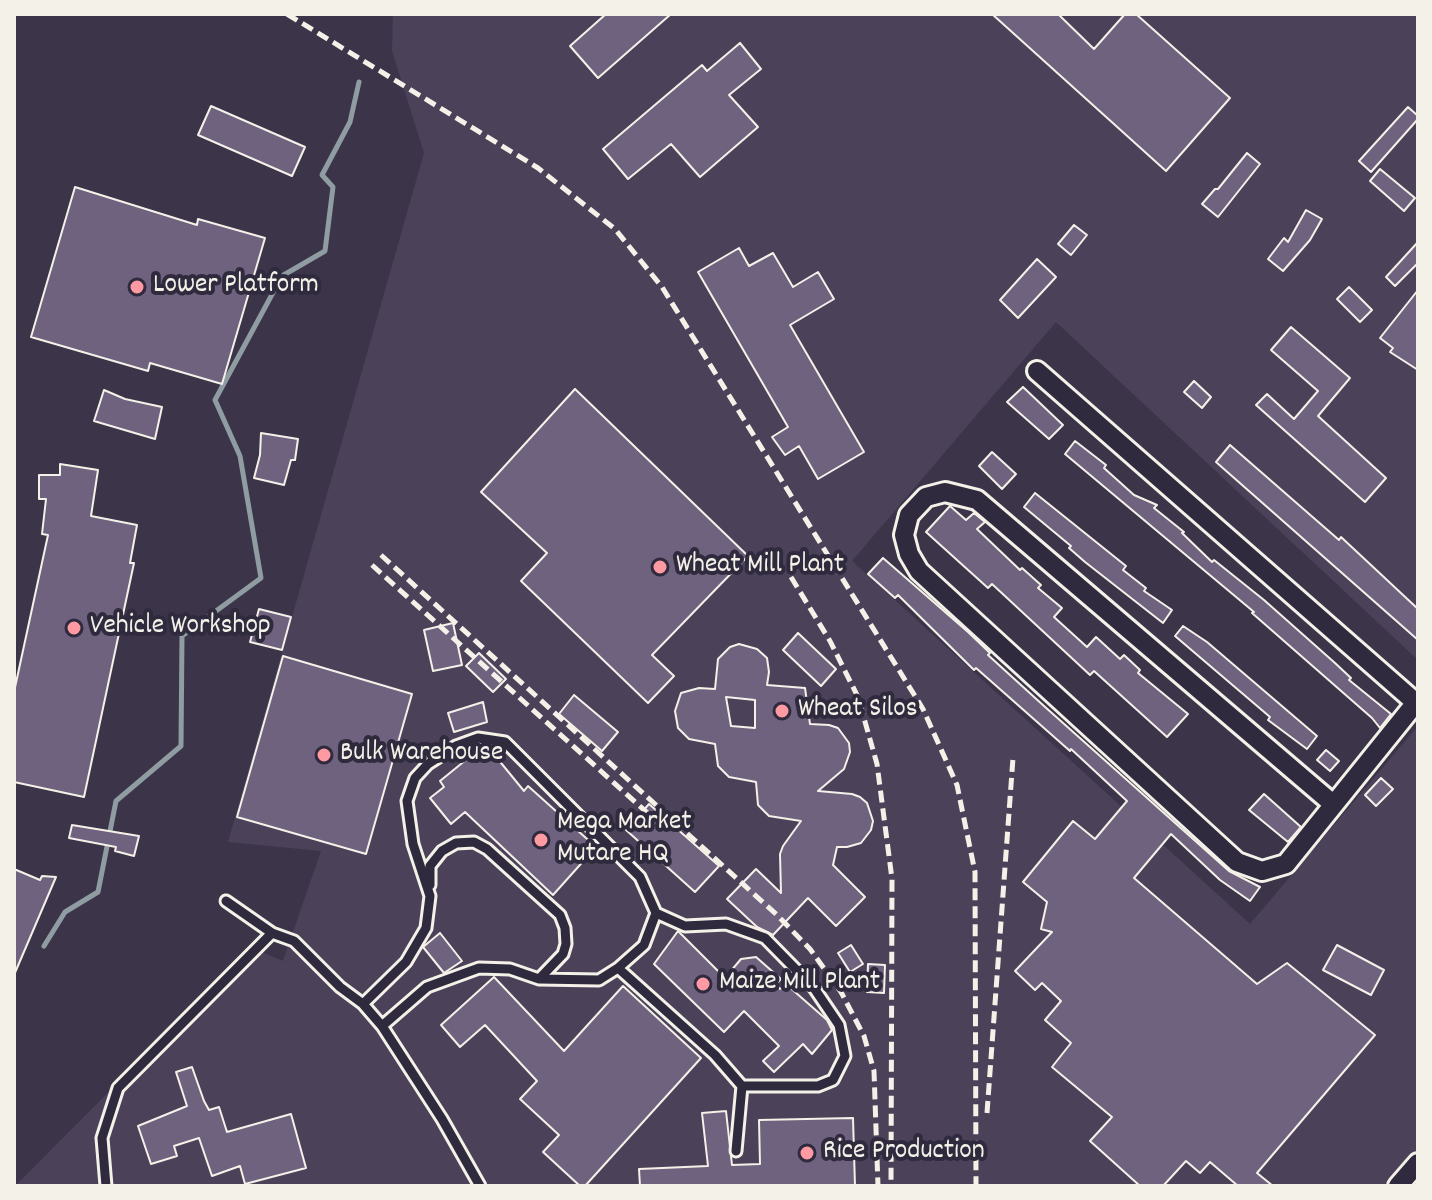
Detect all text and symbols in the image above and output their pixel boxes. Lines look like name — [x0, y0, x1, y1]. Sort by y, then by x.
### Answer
place label: Lower Platform — [153, 270, 319, 304]
marker: Lower Platform — [128, 278, 146, 296]
place label: Wheat Mill Plant — [676, 550, 844, 584]
marker: Wheat Mill Plant — [651, 558, 669, 576]
place label: Vehicle Workshop — [90, 611, 271, 645]
marker: Vehicle Workshop — [65, 619, 83, 637]
place label: Wheat Silos — [798, 694, 917, 728]
marker: Wheat Silos — [773, 702, 791, 720]
place label: Bulk Warehouse — [340, 738, 503, 772]
marker: Bulk Warehouse — [315, 746, 333, 764]
place label: Mega Market Mutare HQ — [557, 807, 692, 873]
marker: Mega Market Mutare HQ — [532, 831, 550, 849]
place label: Maize Mill Plant — [719, 967, 880, 1001]
marker: Maize Mill Plant — [694, 975, 712, 993]
place label: Rice Production — [823, 1136, 985, 1170]
marker: Rice Production — [798, 1144, 816, 1162]

